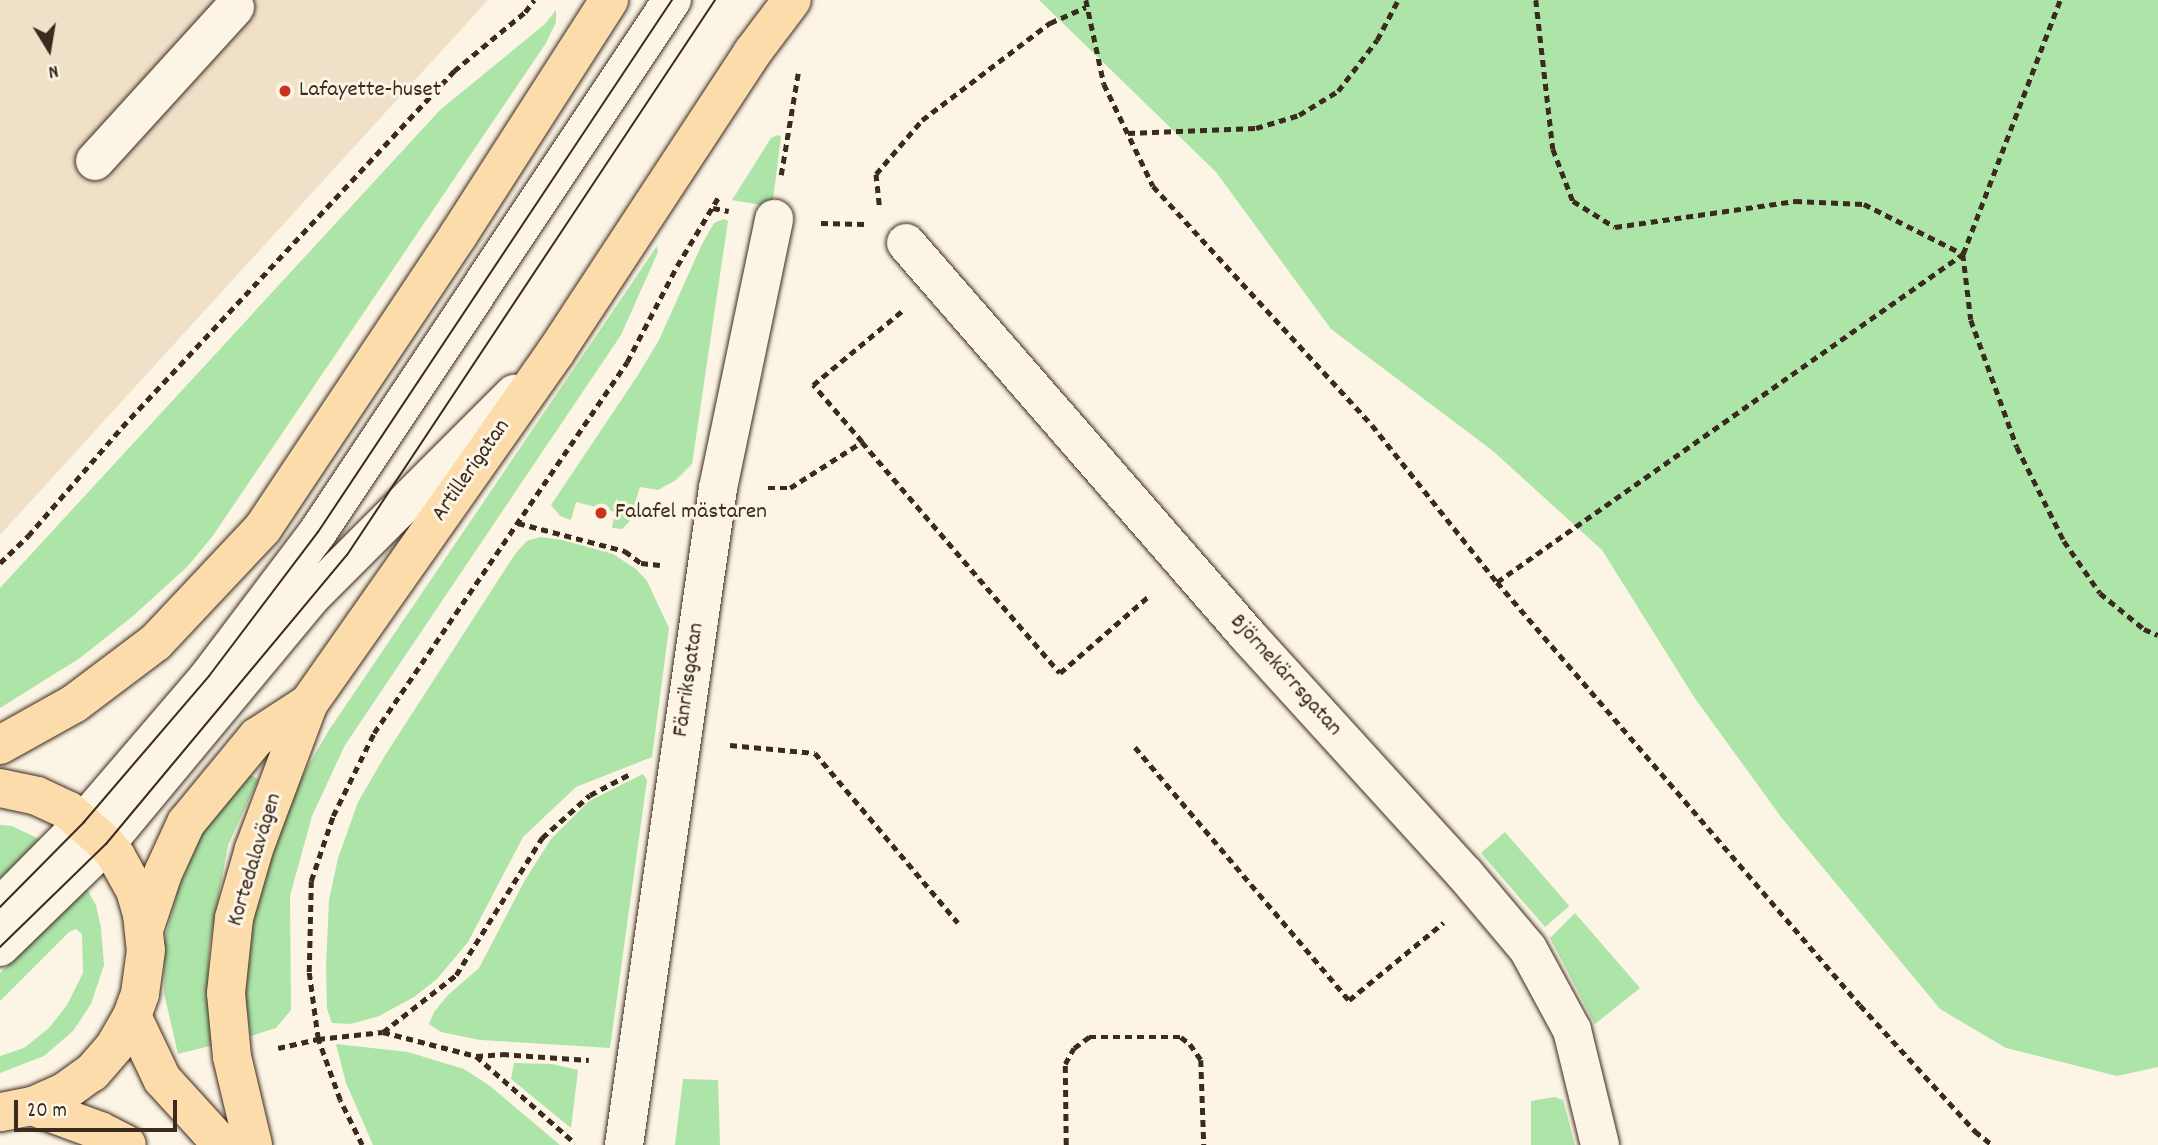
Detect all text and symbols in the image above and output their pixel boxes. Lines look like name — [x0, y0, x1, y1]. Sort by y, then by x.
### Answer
north arrow — [14, 14, 84, 84]
text: N — [46, 56, 60, 84]
place label: Lafayette-huset — [299, 77, 441, 105]
marker: Lafayette-huset — [277, 83, 293, 99]
street label: Artillerigatan — [427, 415, 517, 527]
place label: Falafel mästaren — [615, 499, 767, 527]
marker: Falafel mästaren — [593, 505, 609, 521]
street label: Björnekärrsgatan — [1223, 609, 1347, 743]
street label: Fänriksgatan — [668, 621, 712, 739]
street label: Kortedalavägen — [223, 790, 289, 930]
scale bar — [18, 1086, 180, 1130]
text: 20 m — [27, 1097, 67, 1127]

